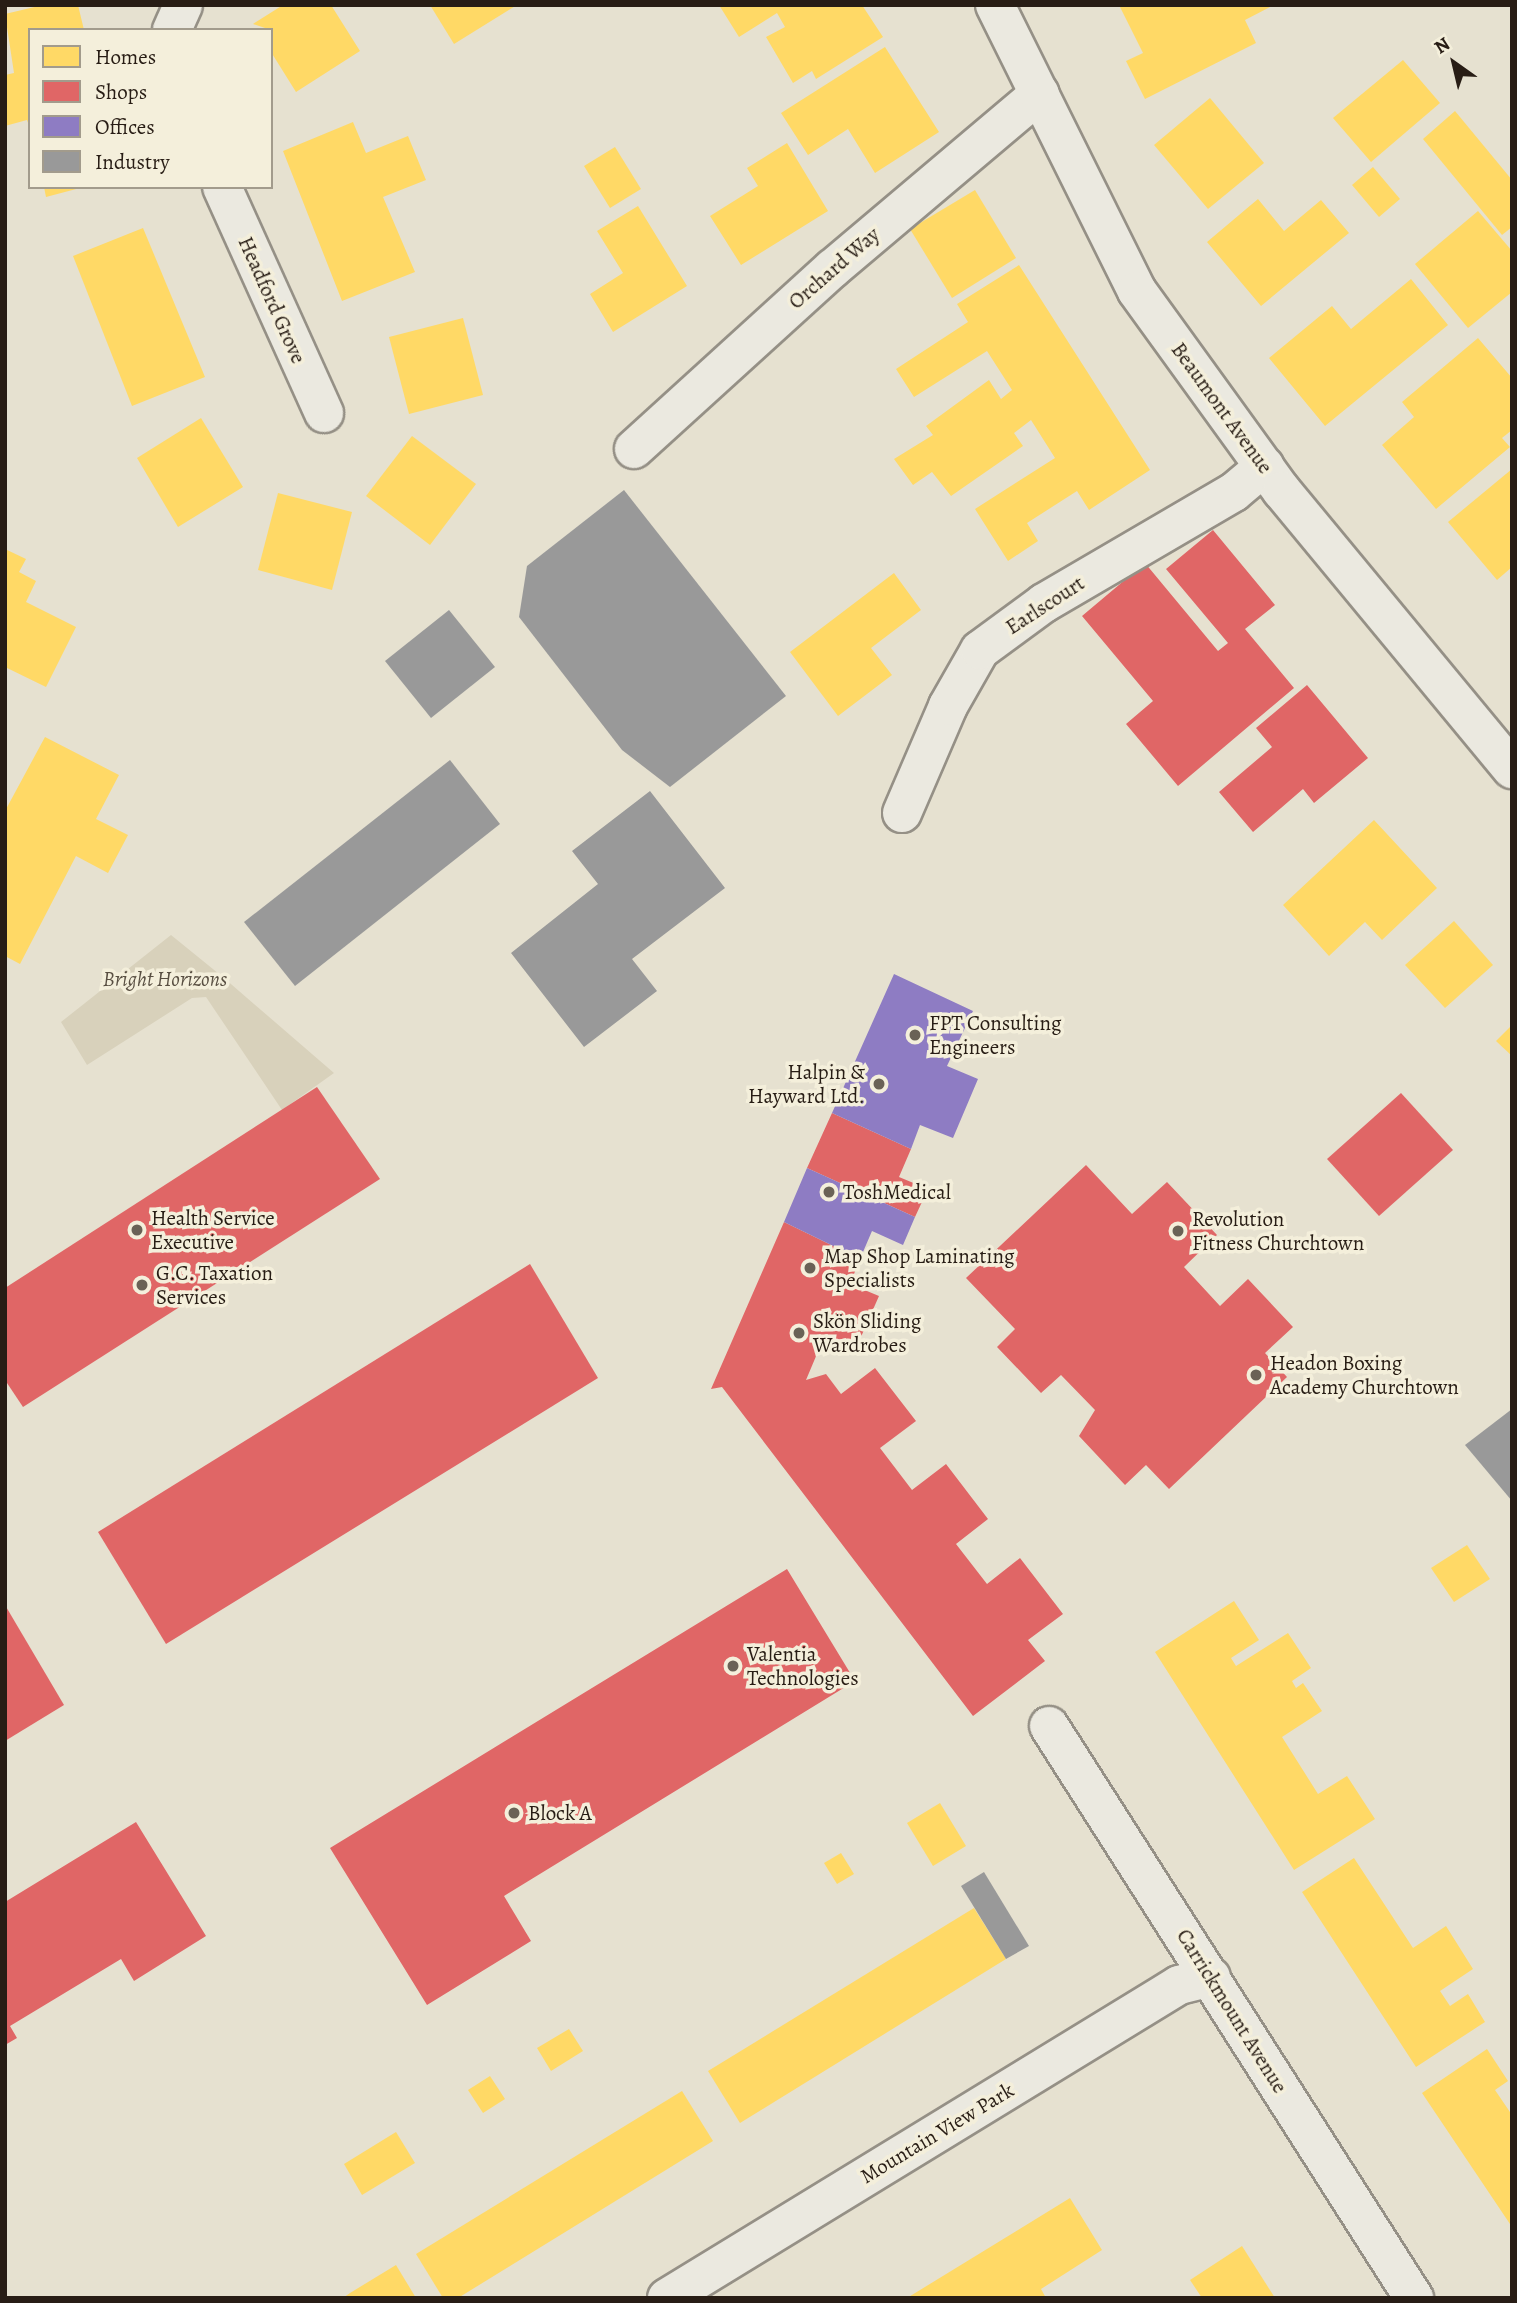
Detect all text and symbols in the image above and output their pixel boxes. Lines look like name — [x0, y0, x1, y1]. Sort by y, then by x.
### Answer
legend — [28, 28, 273, 189]
north arrow — [1419, 28, 1489, 98]
text: N — [1429, 31, 1455, 60]
text: Homes — [95, 43, 156, 71]
text: Shops — [95, 78, 147, 106]
text: Offices — [95, 113, 155, 141]
text: Industry — [95, 148, 170, 176]
street label: Orchard Way — [783, 222, 885, 314]
street label: Headford Grove — [233, 233, 311, 367]
street label: Beaumont Avenue — [1166, 338, 1278, 478]
street label: Earlscourt — [1001, 570, 1089, 640]
park label: Bright Horizons — [103, 966, 227, 992]
place label: FPT Consulting Engineers — [929, 1010, 1061, 1060]
marker: FPT Consulting Engineers — [907, 1027, 923, 1043]
place label: Halpin & Hayward Ltd. — [748, 1059, 865, 1109]
marker: Halpin & Hayward Ltd. — [871, 1076, 887, 1092]
place label: ToshMedical — [843, 1179, 951, 1205]
marker: ToshMedical — [821, 1184, 837, 1200]
place label: Health Service Executive — [151, 1205, 275, 1255]
place label: Revolution Fitness Churchtown — [1192, 1206, 1364, 1256]
marker: Health Service Executive — [129, 1222, 145, 1238]
marker: Revolution Fitness Churchtown — [1170, 1223, 1186, 1239]
place label: Map Shop Laminating Specialists — [824, 1243, 1014, 1293]
place label: G.C. Taxation Services — [156, 1260, 273, 1310]
marker: Map Shop Laminating Specialists — [802, 1260, 818, 1276]
marker: G.C. Taxation Services — [134, 1277, 150, 1293]
place label: Skön Sliding Wardrobes — [813, 1308, 921, 1358]
marker: Skön Sliding Wardrobes — [791, 1325, 807, 1341]
place label: Headon Boxing Academy Churchtown — [1270, 1350, 1459, 1400]
marker: Headon Boxing Academy Churchtown — [1248, 1367, 1264, 1383]
place label: Valentia Technologies — [747, 1641, 859, 1691]
marker: Valentia Technologies — [725, 1658, 741, 1674]
place label: Block A — [528, 1800, 592, 1826]
marker: Block A — [506, 1805, 522, 1821]
street label: Carrickmount Avenue — [1171, 1924, 1293, 2098]
street label: Mountain View Park — [856, 2077, 1018, 2189]

